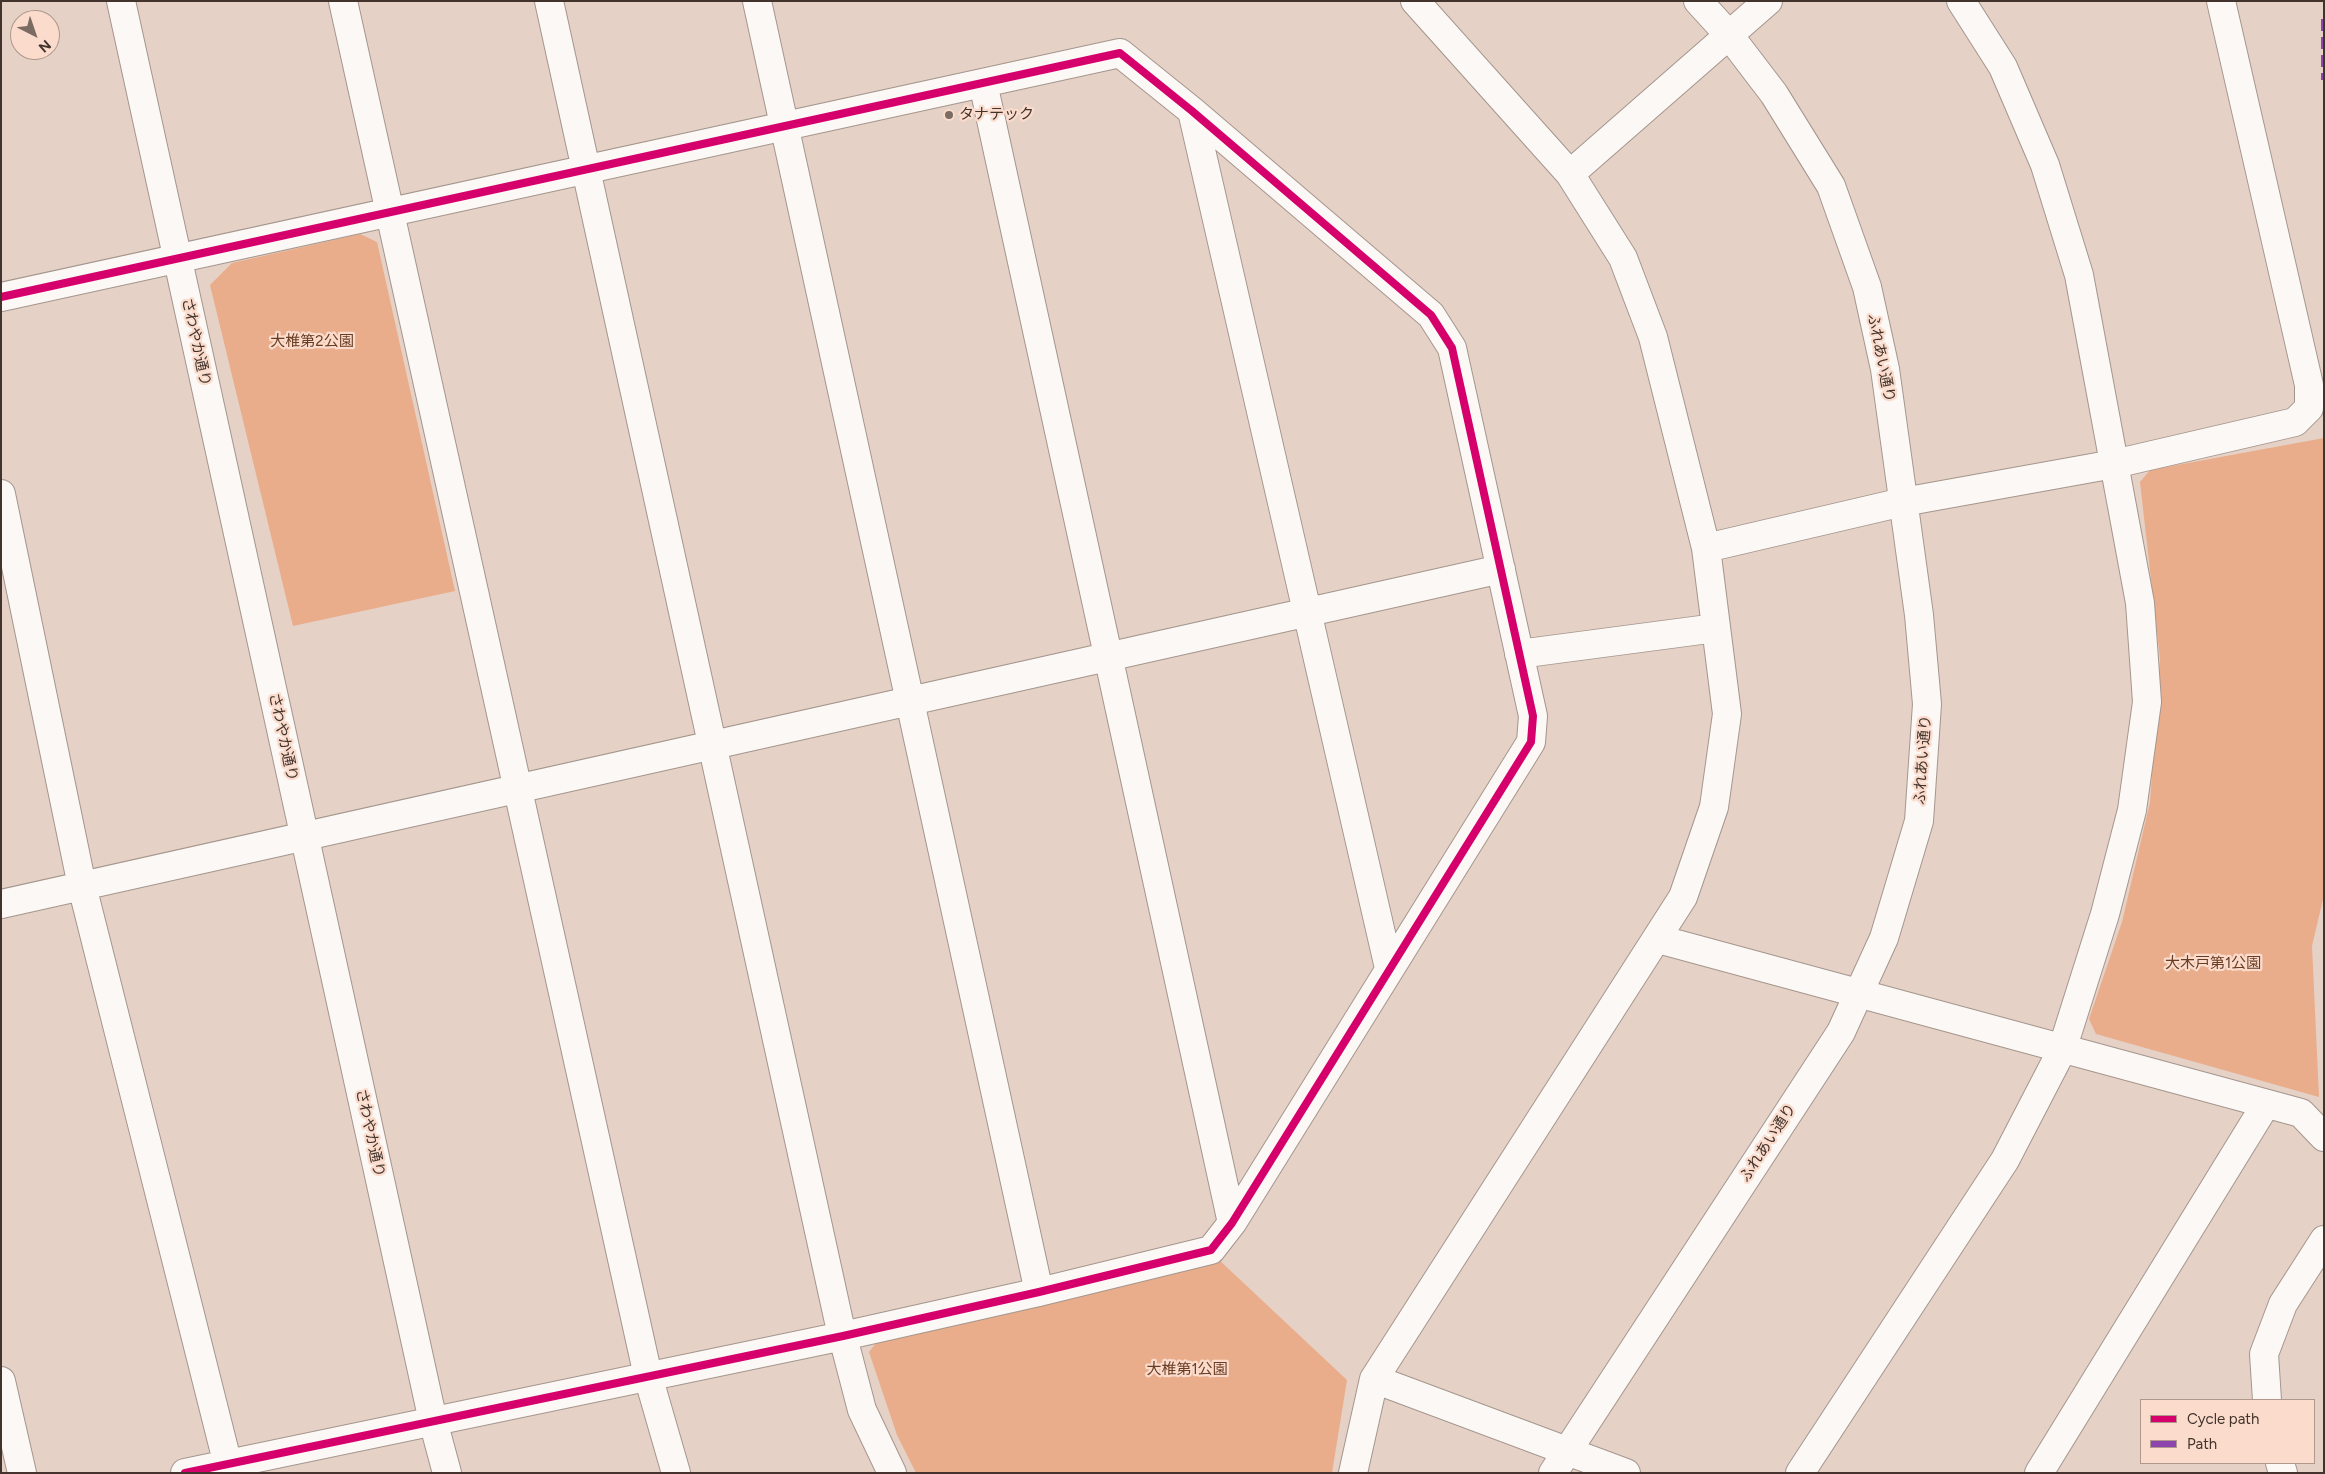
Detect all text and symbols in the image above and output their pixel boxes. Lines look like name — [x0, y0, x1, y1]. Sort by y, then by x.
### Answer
north arrow — [10, 10, 60, 60]
text: N — [35, 36, 54, 56]
place label: タナテック — [959, 106, 1034, 124]
marker: タナテック — [943, 109, 955, 121]
street label: さわやか通り — [178, 296, 214, 388]
street label: ふれあい通り — [1864, 312, 1898, 404]
park label: 大椎第2公園 — [270, 333, 354, 351]
street label: さわやか通り — [265, 691, 301, 783]
street label: ふれあい通り — [1911, 714, 1935, 806]
park label: 大木戸第1公園 — [2165, 955, 2261, 973]
street label: さわやか通り — [352, 1087, 388, 1179]
street label: ふれあい通り — [1736, 1100, 1800, 1186]
park label: 大椎第1公園 — [1146, 1361, 1228, 1379]
legend — [2140, 1399, 2315, 1464]
text: Cycle path — [2187, 1410, 2259, 1428]
text: Path — [2187, 1435, 2217, 1453]

